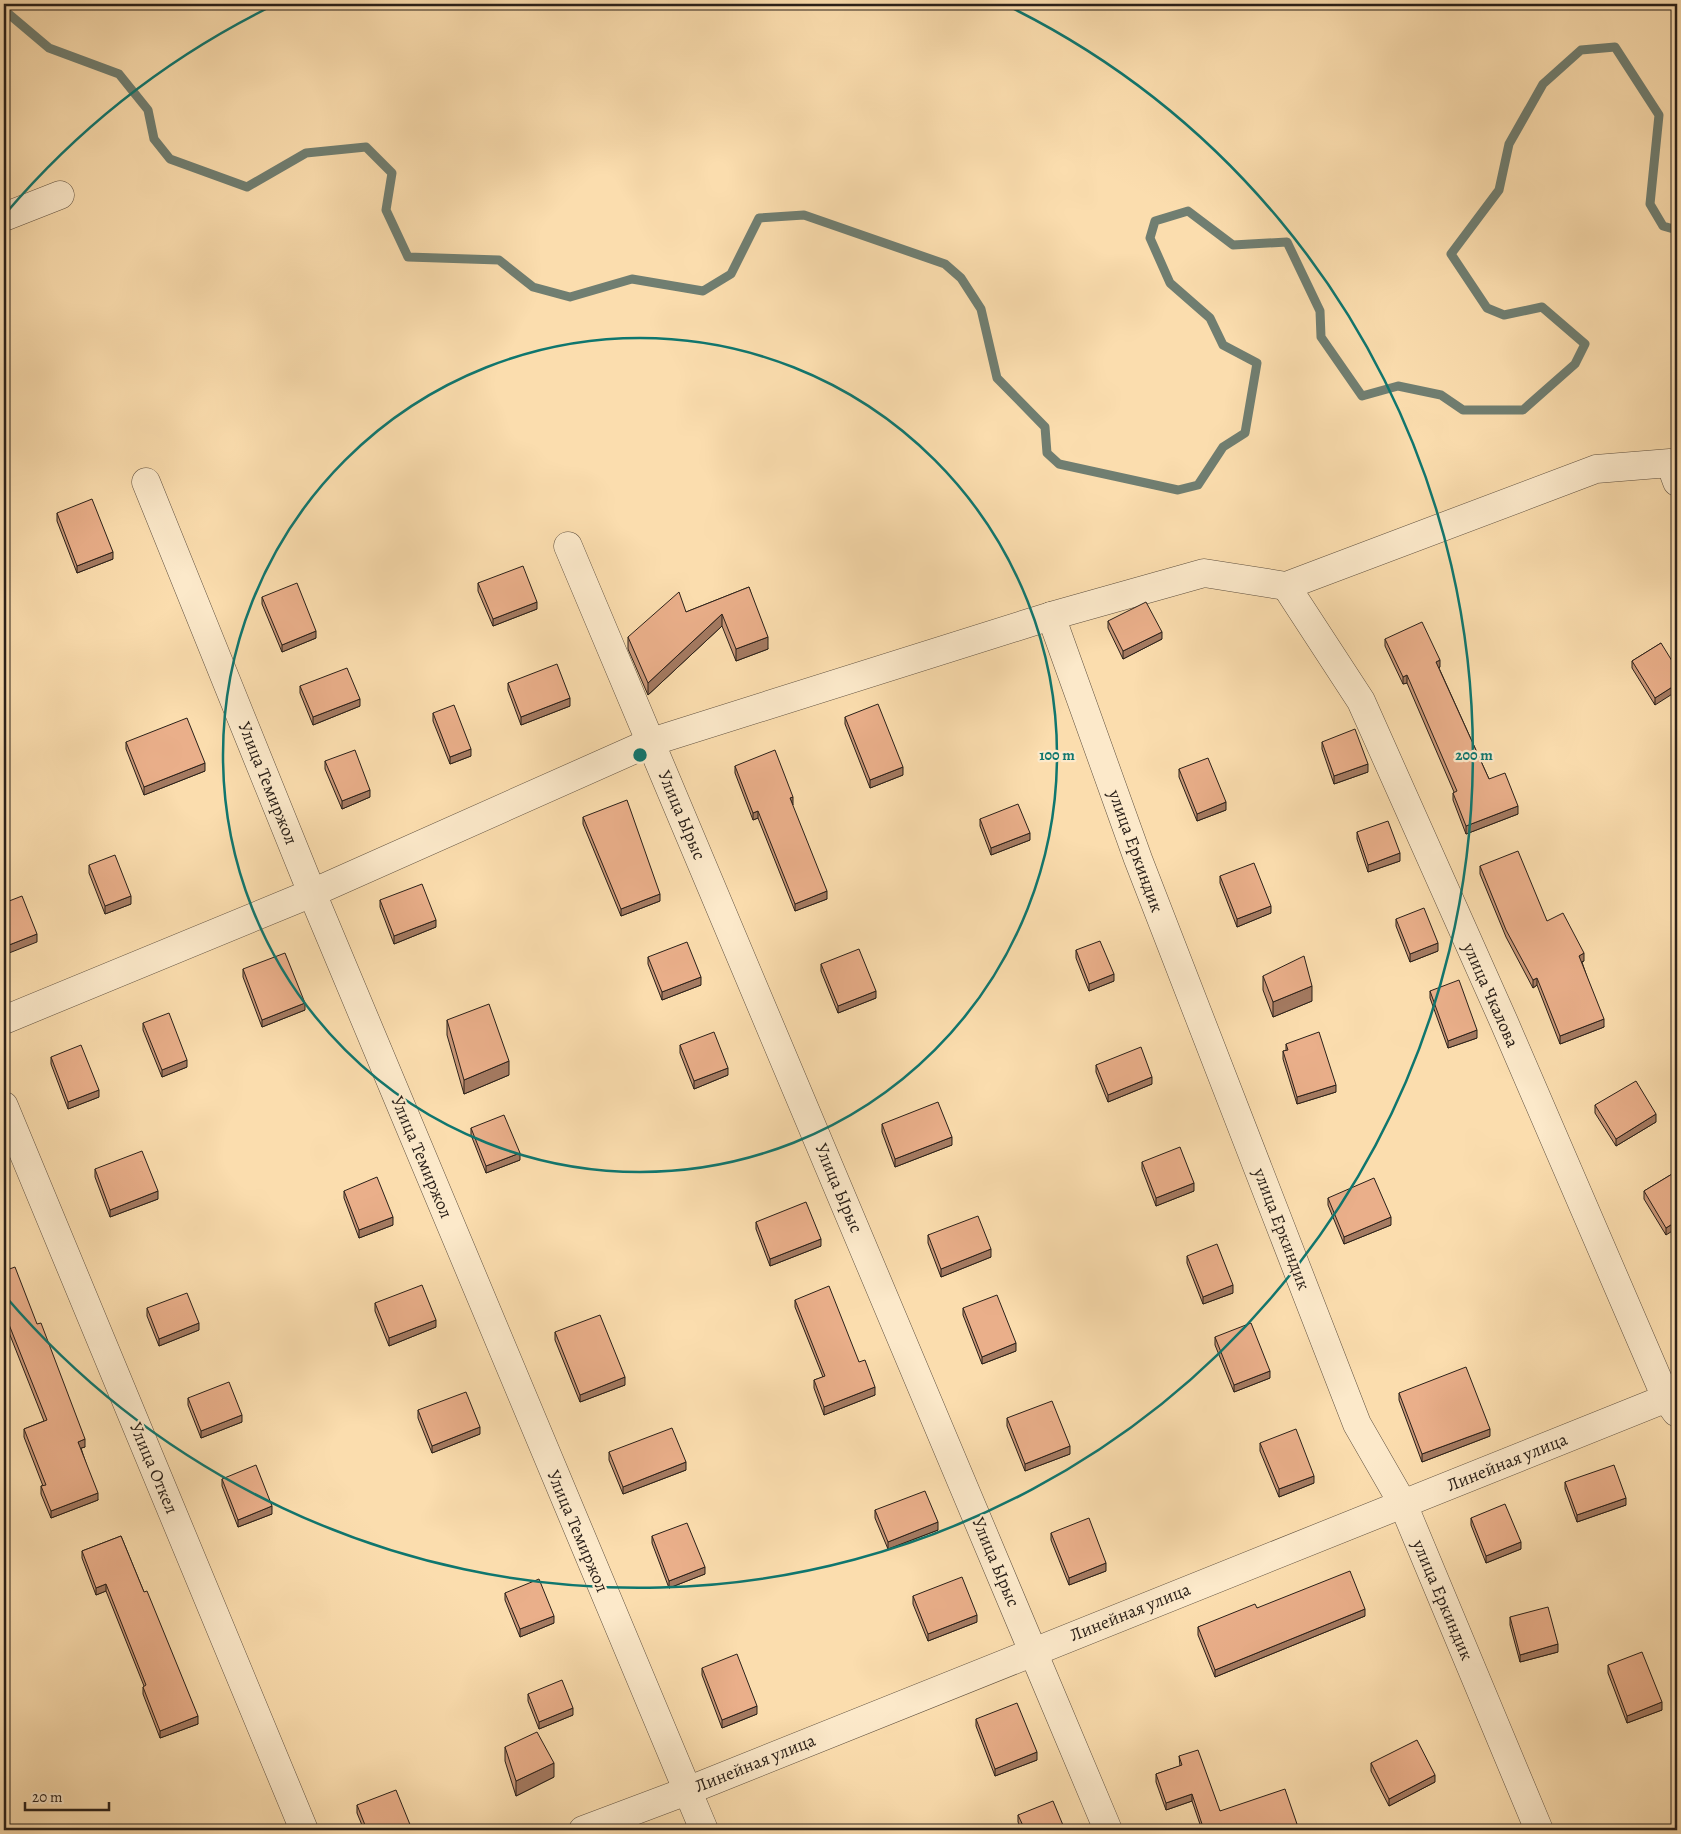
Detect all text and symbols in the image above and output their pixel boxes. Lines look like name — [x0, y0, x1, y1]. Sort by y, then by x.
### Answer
street label: Улица Темиржол — [232, 718, 304, 848]
text: 100 m — [1039, 745, 1075, 765]
text: 200 m — [1455, 745, 1493, 765]
centre of rings — [631, 746, 649, 764]
street label: Улица Ырыс — [652, 767, 712, 864]
street label: улица Еркиндик — [1102, 785, 1169, 916]
street label: улица Чкалова — [1457, 938, 1525, 1052]
street label: Улица Темиржол — [385, 1092, 459, 1222]
street label: Улица Ырыс — [809, 1140, 869, 1237]
street label: улица Еркиндик — [1247, 1164, 1316, 1293]
street label: Улица Откел — [124, 1419, 184, 1518]
street label: Линейная улица — [1443, 1427, 1572, 1497]
street label: Улица Темиржол — [541, 1466, 615, 1596]
street label: Улица Ырыс — [966, 1514, 1026, 1611]
street label: улица Еркиндик — [1406, 1535, 1479, 1664]
street label: Линейная улица — [1066, 1577, 1195, 1647]
street label: Линейная улица — [691, 1728, 820, 1798]
scale bar — [25, 1779, 109, 1811]
text: 20 m — [32, 1787, 63, 1807]

